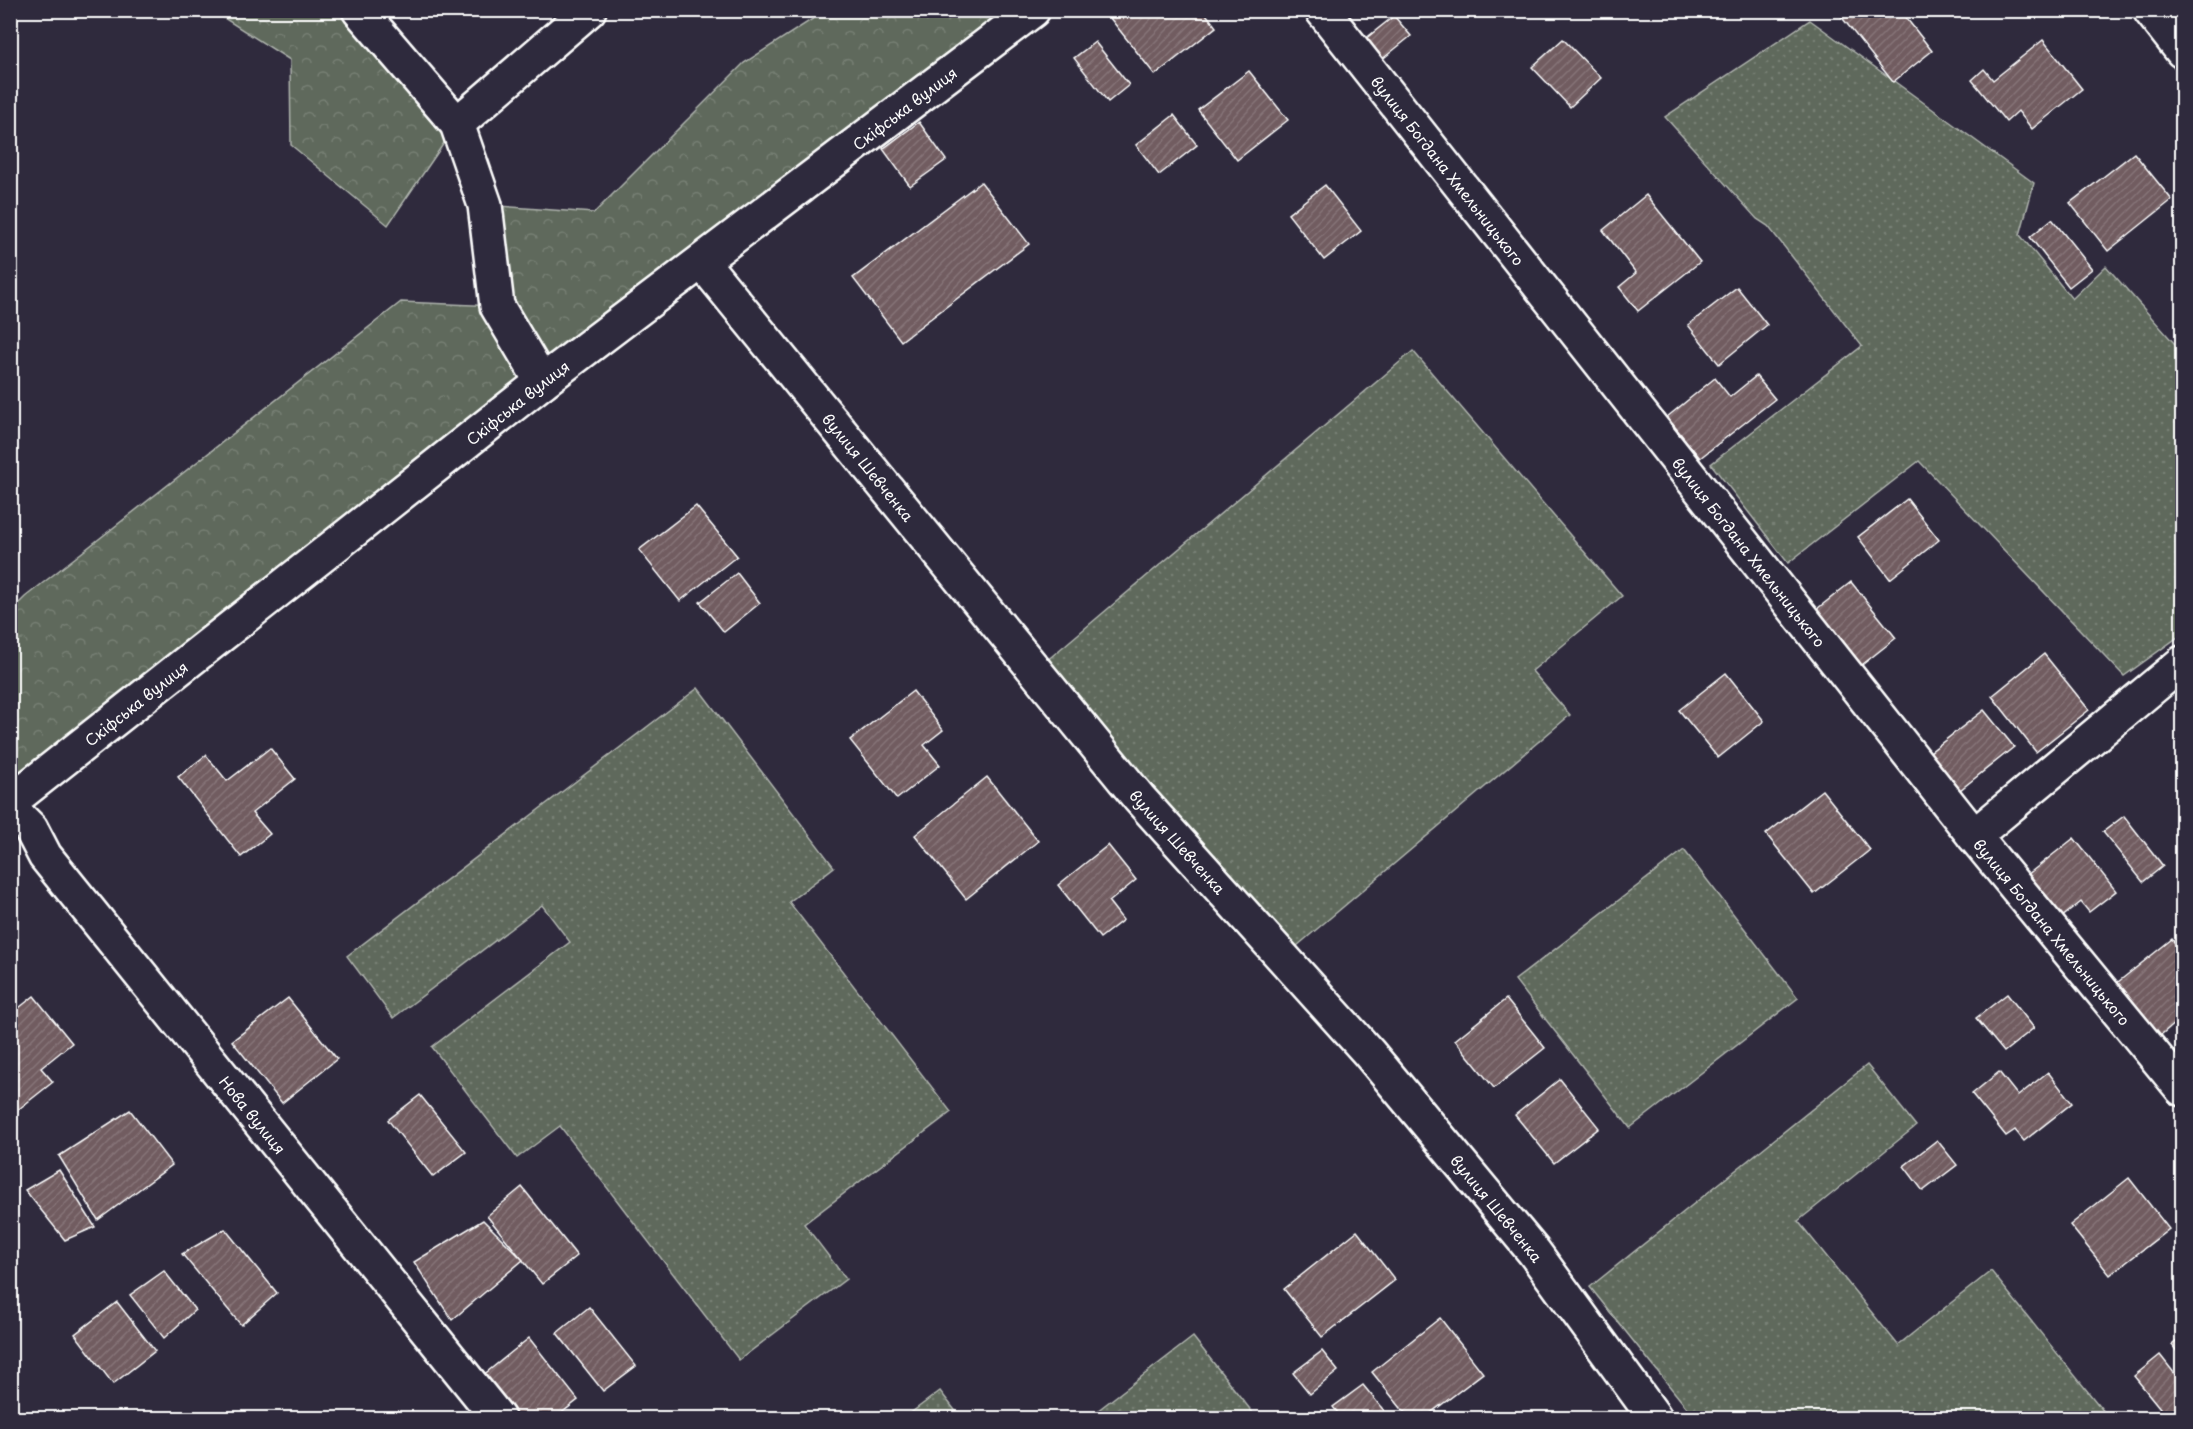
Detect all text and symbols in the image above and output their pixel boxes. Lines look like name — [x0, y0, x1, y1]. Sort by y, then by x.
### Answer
street label: Скіфська вулиця — [847, 61, 961, 155]
street label: вулиця Богдана Хмельницького — [1366, 70, 1531, 270]
street label: Скіфська вулиця — [461, 354, 574, 450]
street label: вулиця Шевченка — [818, 407, 920, 526]
street label: вулиця Богдана Хмельницького — [1667, 452, 1832, 651]
street label: Скіфська вулиця — [79, 655, 192, 751]
street label: вулиця Шевченка — [1125, 784, 1232, 899]
street label: вулиця Богдана Хмельницького — [1969, 833, 2136, 1030]
street label: Нова вулиця — [215, 1070, 292, 1158]
street label: вулиця Шевченка — [1446, 1149, 1549, 1267]

